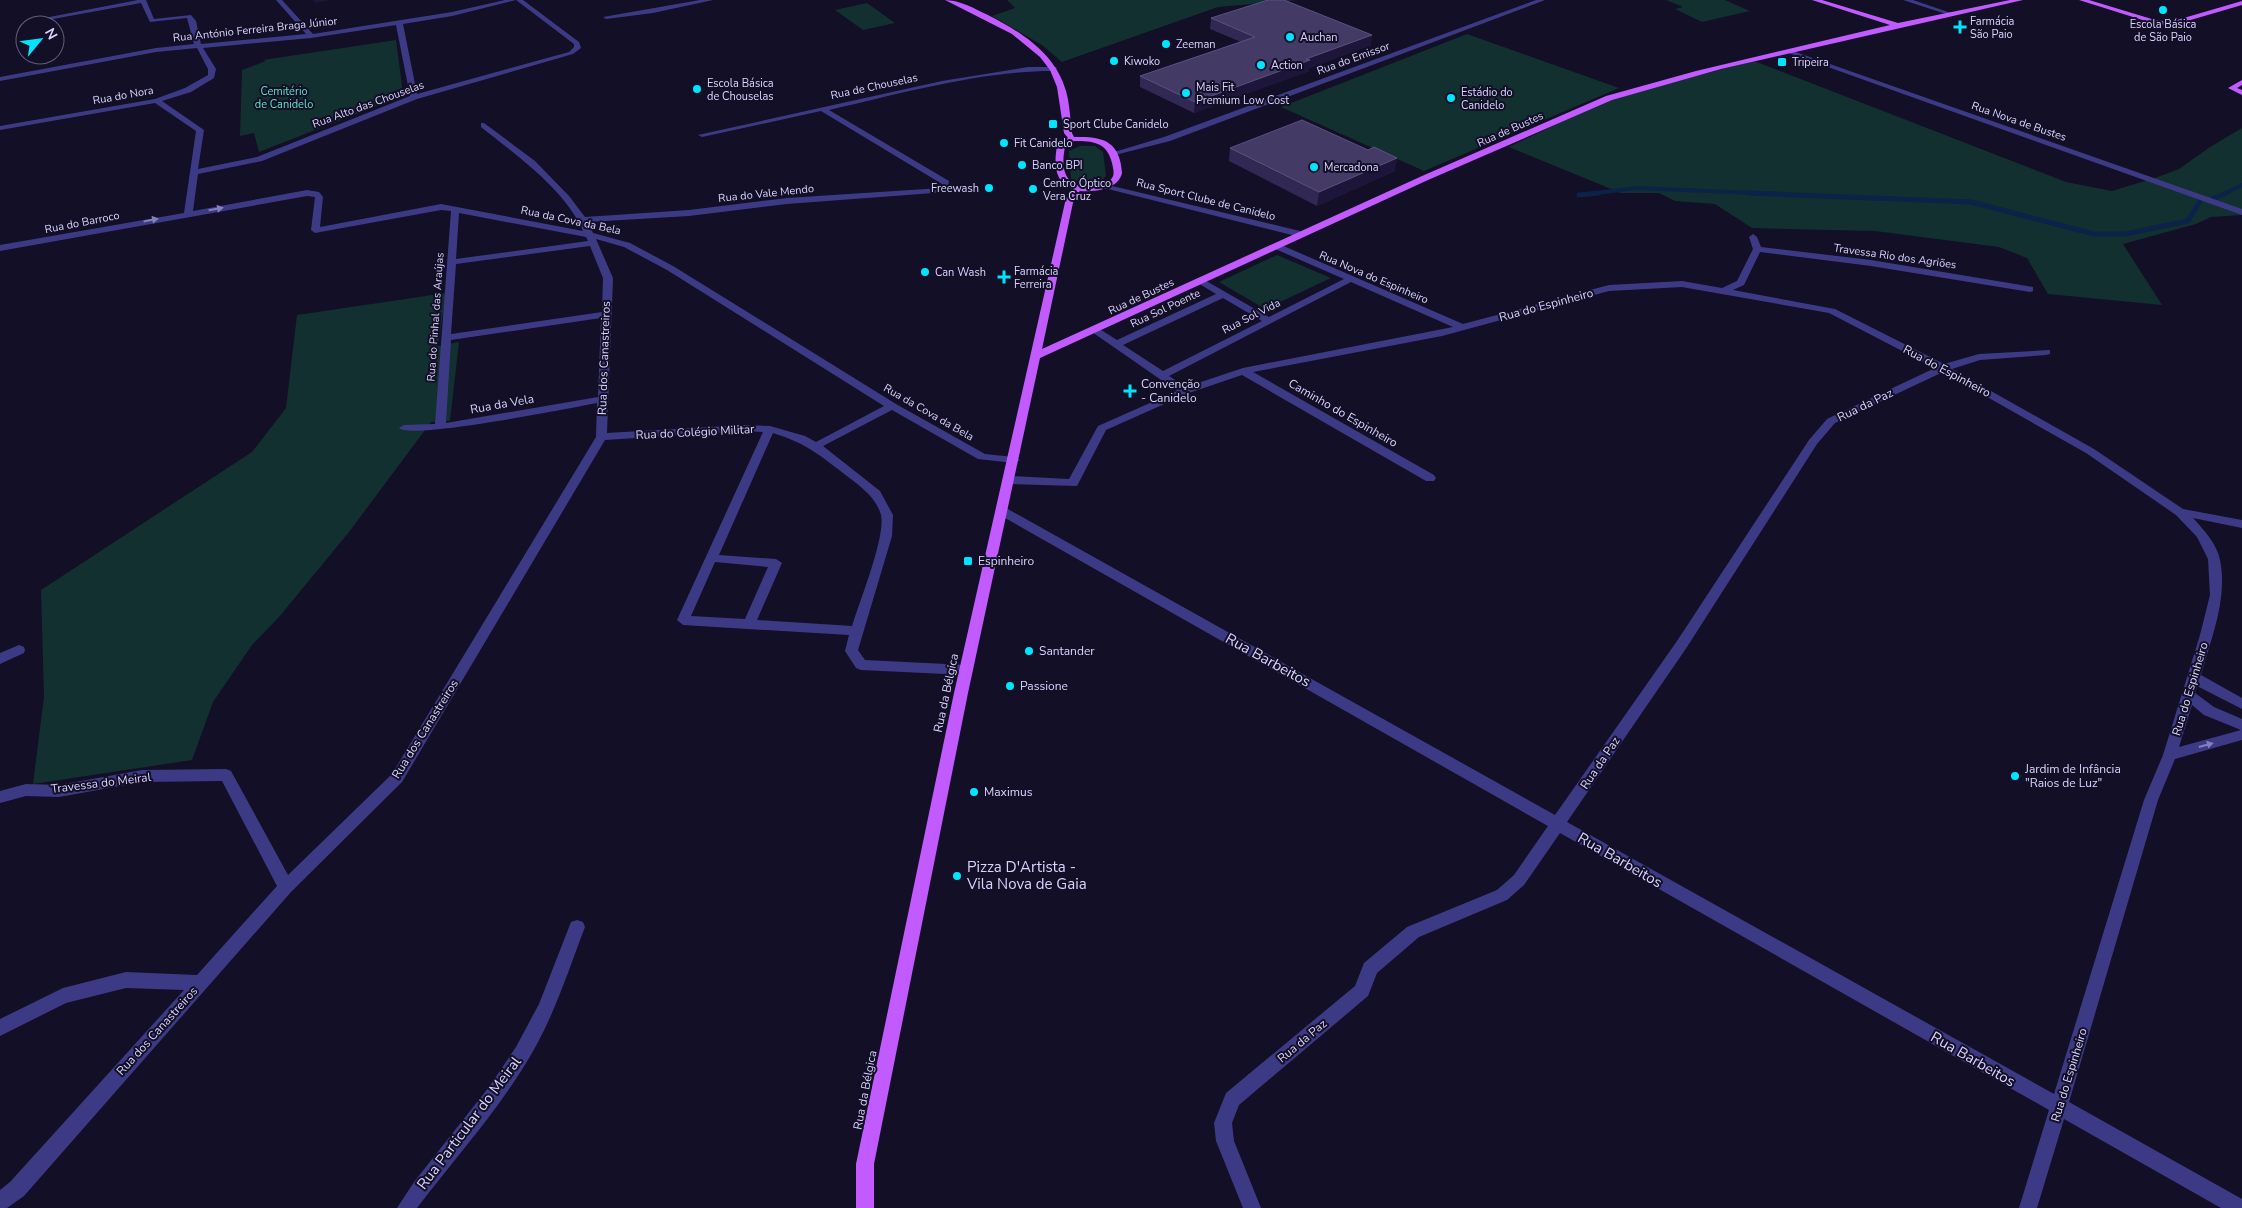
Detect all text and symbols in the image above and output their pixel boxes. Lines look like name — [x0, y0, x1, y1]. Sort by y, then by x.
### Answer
marker: Escola Básica de São Paio — [2157, 4, 2169, 16]
street label: Rua António Ferreira Braga Júnior — [172, 13, 338, 46]
place label: Farmácia São Paio — [1970, 14, 2014, 42]
north arrow — [15, 15, 65, 65]
place label: Escola Básica de São Paio — [2130, 17, 2196, 45]
marker: Farmácia São Paio — [1954, 21, 1966, 33]
text: N — [40, 25, 62, 43]
place label: Auchan — [1300, 30, 1338, 45]
marker: Auchan — [1284, 31, 1296, 43]
place label: Zeeman — [1176, 37, 1216, 52]
marker: Zeeman — [1160, 38, 1172, 50]
street label: Rua do Emissor — [1315, 38, 1392, 79]
place label: Kiwoko — [1124, 54, 1160, 69]
marker: Kiwoko — [1108, 55, 1120, 67]
place label: Tripeira — [1792, 55, 1829, 70]
marker: Tripeira — [1776, 56, 1788, 68]
place label: Action — [1271, 58, 1303, 73]
marker: Action — [1255, 59, 1267, 71]
street label: Rua de Chouselas — [829, 70, 919, 103]
place label: Escola Básica de Chouselas — [707, 76, 774, 104]
street label: Rua Alto das Chouselas — [310, 77, 426, 132]
place label: Mais Fit Premium Low Cost — [1196, 80, 1289, 108]
street label: Rua do Nora — [91, 83, 155, 108]
marker: Escola Básica de Chouselas — [691, 83, 703, 95]
park label: Cemitério de Canidelo — [255, 84, 313, 112]
place label: Estádio do Canidelo — [1461, 85, 1513, 113]
marker: Mais Fit Premium Low Cost — [1180, 87, 1192, 99]
marker: Estádio do Canidelo — [1445, 92, 1457, 104]
street label: Rua Nova de Bustes — [1969, 98, 2068, 145]
street label: Rua de Bustes — [1475, 108, 1546, 151]
place label: Sport Clube Canidelo — [1063, 117, 1169, 132]
marker: Sport Clube Canidelo — [1047, 118, 1059, 130]
place label: Fit Canidelo — [1014, 136, 1073, 151]
marker: Fit Canidelo — [998, 137, 1010, 149]
place label: Banco BPI — [1032, 158, 1083, 173]
marker: Banco BPI — [1016, 159, 1028, 171]
place label: Mercadona — [1324, 160, 1379, 175]
marker: Mercadona — [1308, 161, 1320, 173]
place label: Centro Óptico Vera Cruz — [1042, 175, 1111, 204]
street label: Rua Sport Clube de Canidelo — [1135, 175, 1277, 224]
street label: Rua do Vale Mendo — [717, 181, 815, 206]
place label: Freewash — [931, 181, 979, 196]
marker: Freewash — [983, 182, 995, 194]
marker: Centro Óptico Vera Cruz — [1027, 183, 1039, 195]
street label: Rua da Cova da Bela — [519, 203, 622, 238]
one-way arrow — [209, 204, 225, 212]
street label: Rua do Barroco — [43, 208, 121, 237]
one-way arrow — [144, 216, 160, 224]
street label: Travessa Rio dos Agriões — [1833, 240, 1957, 273]
street label: Rua Nova do Espinheiro — [1317, 248, 1431, 307]
street label: Rua do Pinhal das Araújas — [424, 252, 447, 382]
place label: Farmácia Ferreira — [1014, 264, 1058, 292]
place label: Can Wash — [935, 265, 986, 280]
marker: Can Wash — [919, 266, 931, 278]
marker: Farmácia Ferreira — [998, 271, 1010, 283]
street label: Rua de Bustes — [1106, 275, 1177, 318]
street label: Rua do Espinheiro — [1497, 285, 1595, 325]
street label: Rua Sol Poente — [1128, 286, 1203, 331]
street label: Rua Sol Vida — [1220, 295, 1283, 338]
street label: Rua dos Canastreiros — [594, 300, 614, 415]
street label: Rua do Espinheiro — [1900, 341, 1994, 401]
street label: Caminho do Espinheiro — [1285, 375, 1401, 451]
place label: Convenção - Canidelo — [1141, 376, 1200, 406]
street label: Rua da Cova da Bela — [881, 380, 977, 445]
marker: Convenção - Canidelo — [1123, 384, 1137, 398]
street label: Rua da Paz — [1835, 384, 1896, 425]
street label: Rua da Vela — [469, 391, 535, 417]
street label: Rua do Colégio Militar — [635, 421, 756, 443]
place label: Espinheiro — [978, 553, 1034, 569]
marker: Espinheiro — [962, 555, 974, 567]
street label: Rua Barbeitos — [1222, 628, 1314, 692]
street label: Rua do Espinheiro — [2168, 640, 2212, 738]
place label: Santander — [1039, 643, 1095, 659]
marker: Santander — [1023, 645, 1035, 657]
street label: Rua da Bélgica — [930, 652, 962, 734]
street label: Rua dos Canastreiros — [388, 676, 462, 782]
place label: Passione — [1020, 678, 1068, 694]
marker: Passione — [1004, 680, 1016, 692]
street label: Rua da Paz — [1577, 733, 1624, 792]
one-way arrow — [2198, 741, 2213, 749]
place label: Jardim de Infância "Raios de Luz" — [2024, 761, 2121, 791]
street label: Travessa do Meiral — [50, 769, 152, 797]
marker: Jardim de Infância "Raios de Luz" — [2009, 770, 2021, 782]
place label: Maximus — [984, 784, 1033, 800]
marker: Maximus — [968, 786, 980, 798]
street label: Rua Barbeitos — [1574, 828, 1666, 892]
place label: Pizza D'Artista - Vila Nova de Gaia — [966, 857, 1087, 894]
marker: Pizza D'Artista - Vila Nova de Gaia — [951, 870, 963, 882]
street label: Rua dos Canastreiros — [113, 983, 201, 1079]
street label: Rua da Paz — [1274, 1015, 1330, 1066]
street label: Rua do Espinheiro — [2047, 1026, 2091, 1124]
street label: Rua Barbeitos — [1927, 1027, 2019, 1091]
street label: Rua da Bélgica — [849, 1049, 881, 1131]
street label: Rua Particular do Meiral — [412, 1052, 526, 1194]

